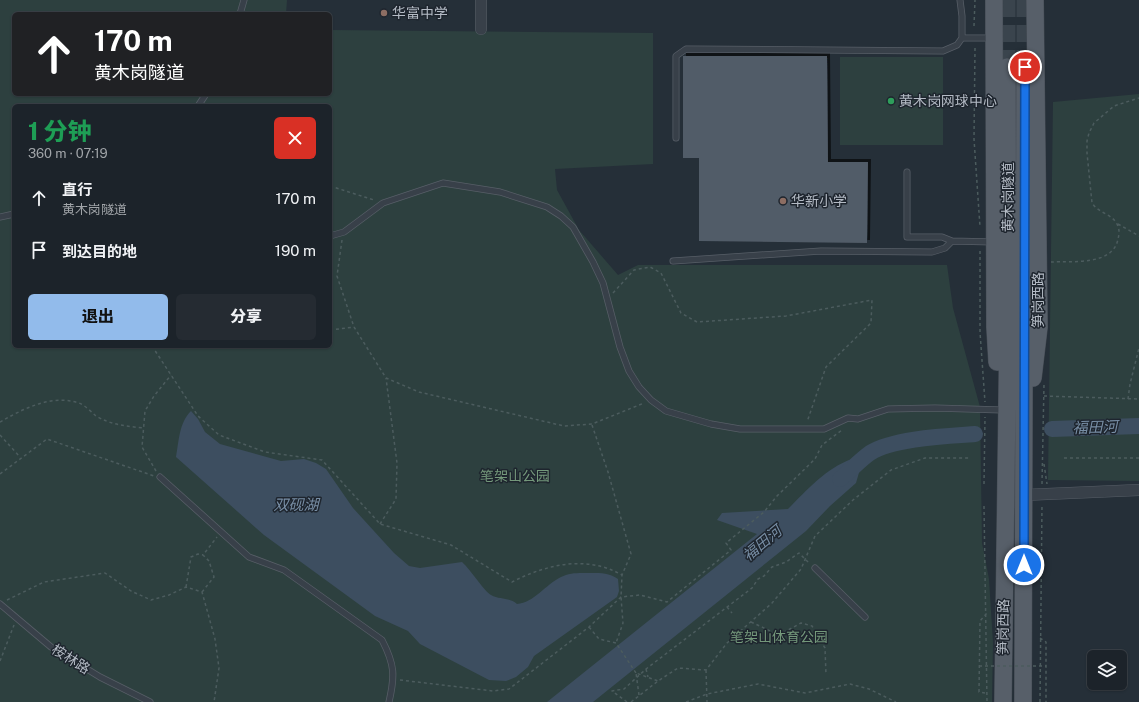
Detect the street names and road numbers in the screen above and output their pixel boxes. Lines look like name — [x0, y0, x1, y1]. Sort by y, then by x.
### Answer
street label: 黄木岗隧道 — [1000, 162, 1016, 232]
street label: 笋岗西路 — [1030, 272, 1046, 328]
street label: 笋岗西路 — [995, 599, 1011, 655]
street label: 桉林路 — [49, 641, 93, 677]

